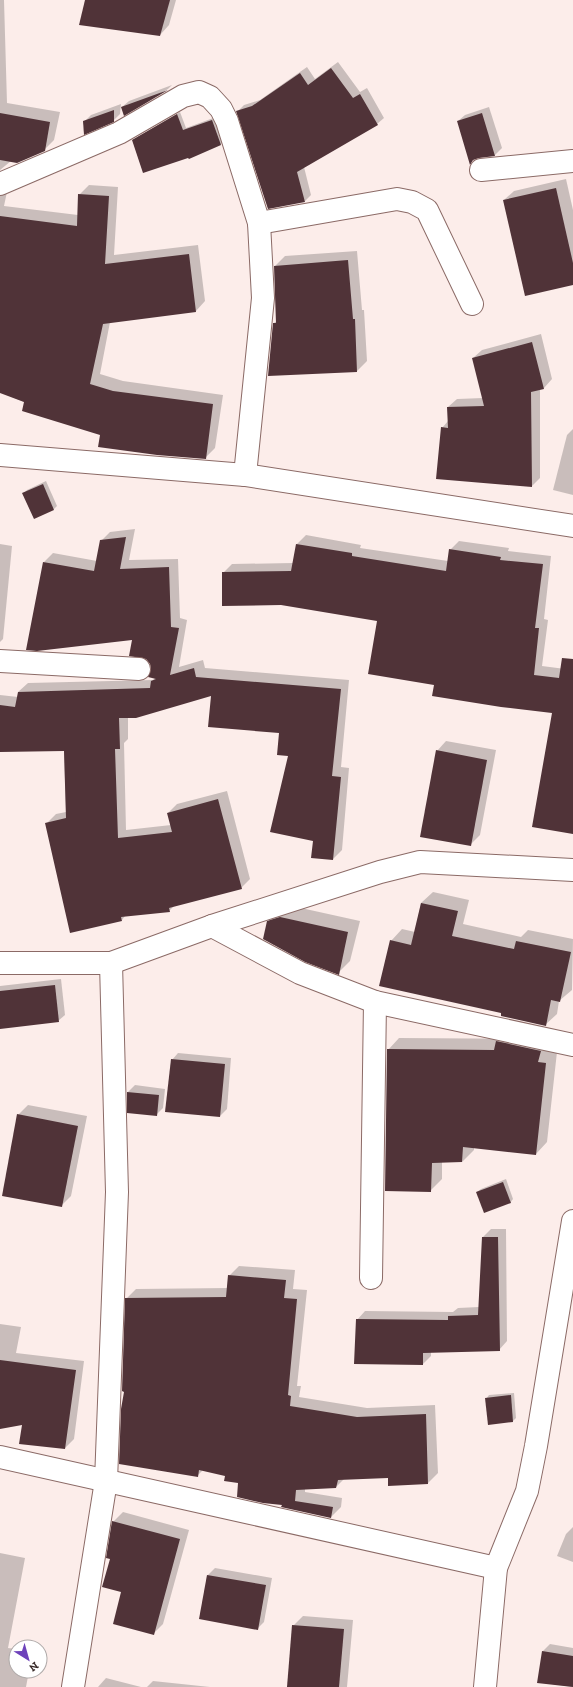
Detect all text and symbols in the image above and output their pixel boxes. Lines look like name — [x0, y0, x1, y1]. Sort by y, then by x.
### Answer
north arrow — [8, 1639, 48, 1679]
text: N — [26, 1659, 41, 1675]

